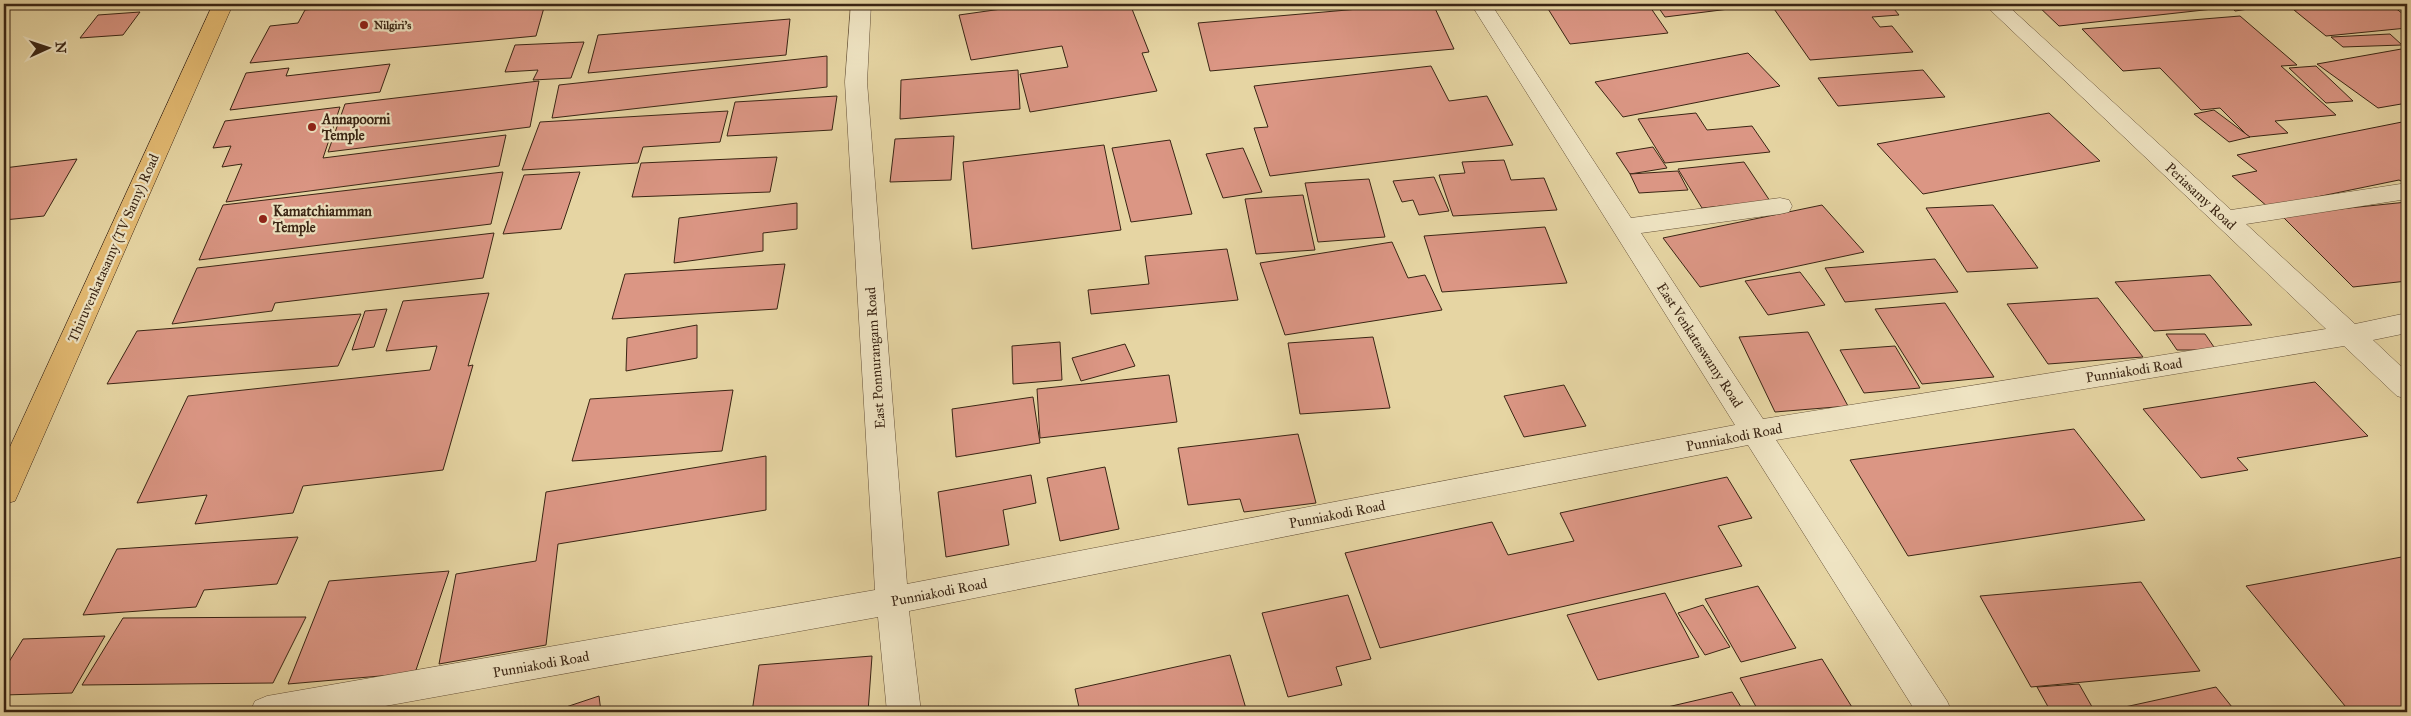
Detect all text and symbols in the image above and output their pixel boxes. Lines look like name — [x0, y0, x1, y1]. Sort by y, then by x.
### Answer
marker: Nilgiri's — [358, 19, 370, 31]
place label: Nilgiri's — [374, 19, 411, 32]
north arrow — [22, 22, 72, 72]
text: N — [52, 41, 69, 54]
place label: Annapoorni Temple — [321, 111, 391, 145]
marker: Annapoorni Temple — [306, 121, 318, 133]
street label: Thiruvenkatasamy (TV Samy) Road — [64, 151, 164, 345]
street label: Periasamy Road — [2162, 159, 2240, 233]
place label: Kamatchiamman Temple — [272, 203, 372, 237]
marker: Kamatchiamman Temple — [257, 213, 269, 225]
street label: East Venkataswamy Road — [1653, 280, 1746, 411]
street label: East Ponnurangam Road — [862, 286, 889, 429]
street label: Punniakodi Road — [2085, 354, 2184, 387]
street label: Punniakodi Road — [1685, 420, 1784, 455]
street label: Punniakodi Road — [1288, 497, 1387, 532]
street label: Punniakodi Road — [890, 575, 989, 610]
street label: Punniakodi Road — [492, 648, 591, 681]

